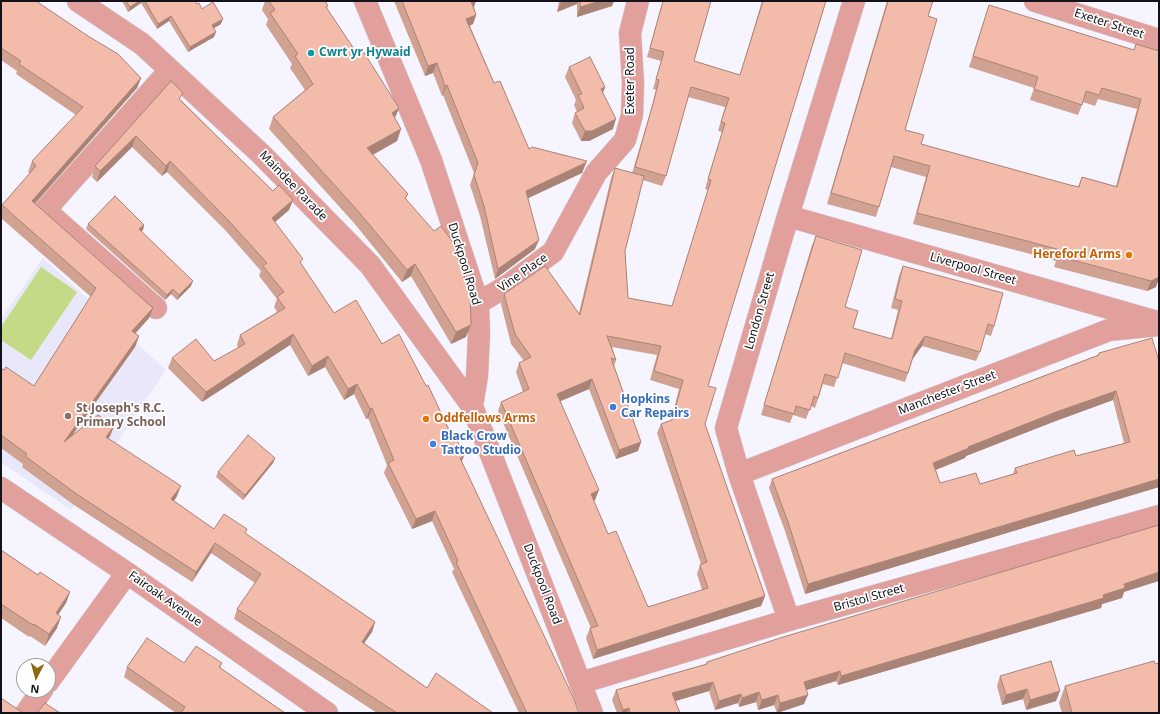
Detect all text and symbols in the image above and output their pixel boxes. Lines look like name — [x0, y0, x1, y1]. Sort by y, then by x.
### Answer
street label: Exeter Street — [1072, 6, 1146, 42]
place label: Cwrt yr Hywaid — [319, 46, 411, 60]
street label: Exeter Road — [624, 47, 638, 115]
marker: Cwrt yr Hywaid — [306, 48, 316, 58]
street label: Maindee Parade — [256, 148, 330, 224]
street label: Duckpool Road — [445, 221, 483, 307]
place label: Hereford Arms — [1033, 248, 1121, 262]
street label: Liverpool Street — [928, 250, 1018, 288]
marker: Hereford Arms — [1124, 250, 1134, 260]
street label: Vine Place — [495, 251, 551, 295]
street label: London Street — [742, 271, 778, 351]
street label: Manchester Street — [896, 368, 998, 418]
place label: Hopkins Car Repairs — [621, 393, 689, 421]
place label: St Joseph's R.C. Primary School — [76, 402, 166, 430]
marker: Hopkins Car Repairs — [608, 402, 618, 412]
marker: St Joseph's R.C. Primary School — [63, 411, 73, 421]
place label: Oddfellows Arms — [434, 412, 536, 426]
marker: Oddfellows Arms — [421, 414, 431, 424]
place label: Black Crow Tattoo Studio — [441, 430, 521, 458]
marker: Black Crow Tattoo Studio — [428, 439, 438, 449]
street label: Duckpool Road — [520, 542, 564, 626]
street label: Fairoak Avenue — [125, 568, 205, 630]
street label: Bristol Street — [832, 581, 906, 615]
north arrow — [16, 658, 56, 698]
text: N — [30, 682, 40, 697]

